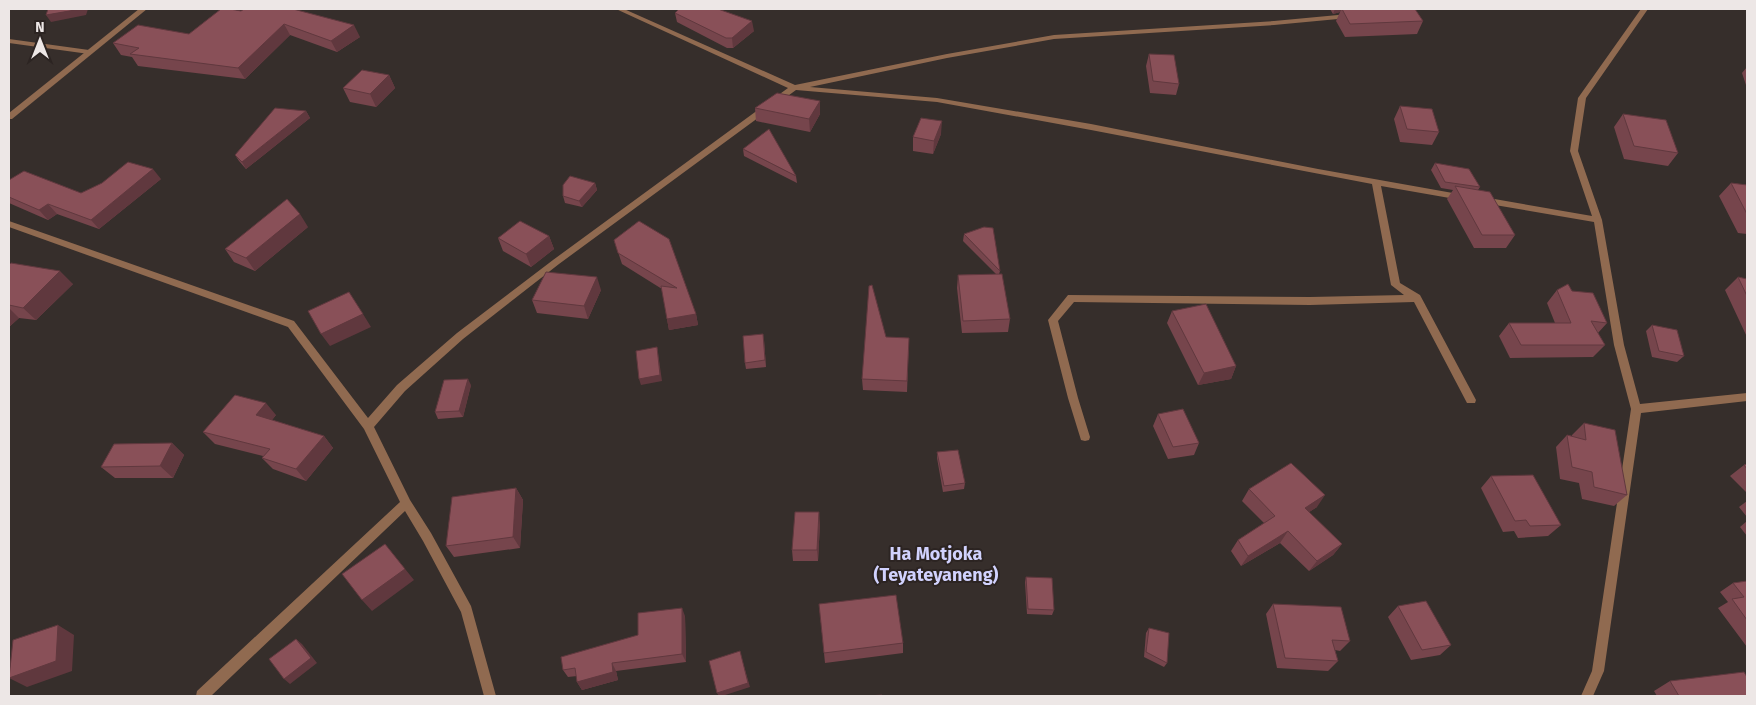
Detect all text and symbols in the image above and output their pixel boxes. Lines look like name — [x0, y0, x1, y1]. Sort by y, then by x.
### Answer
north arrow — [15, 15, 65, 65]
text: N — [35, 19, 45, 36]
district label: Ha Motjoka (Teyateyaneng) — [874, 543, 999, 586]

